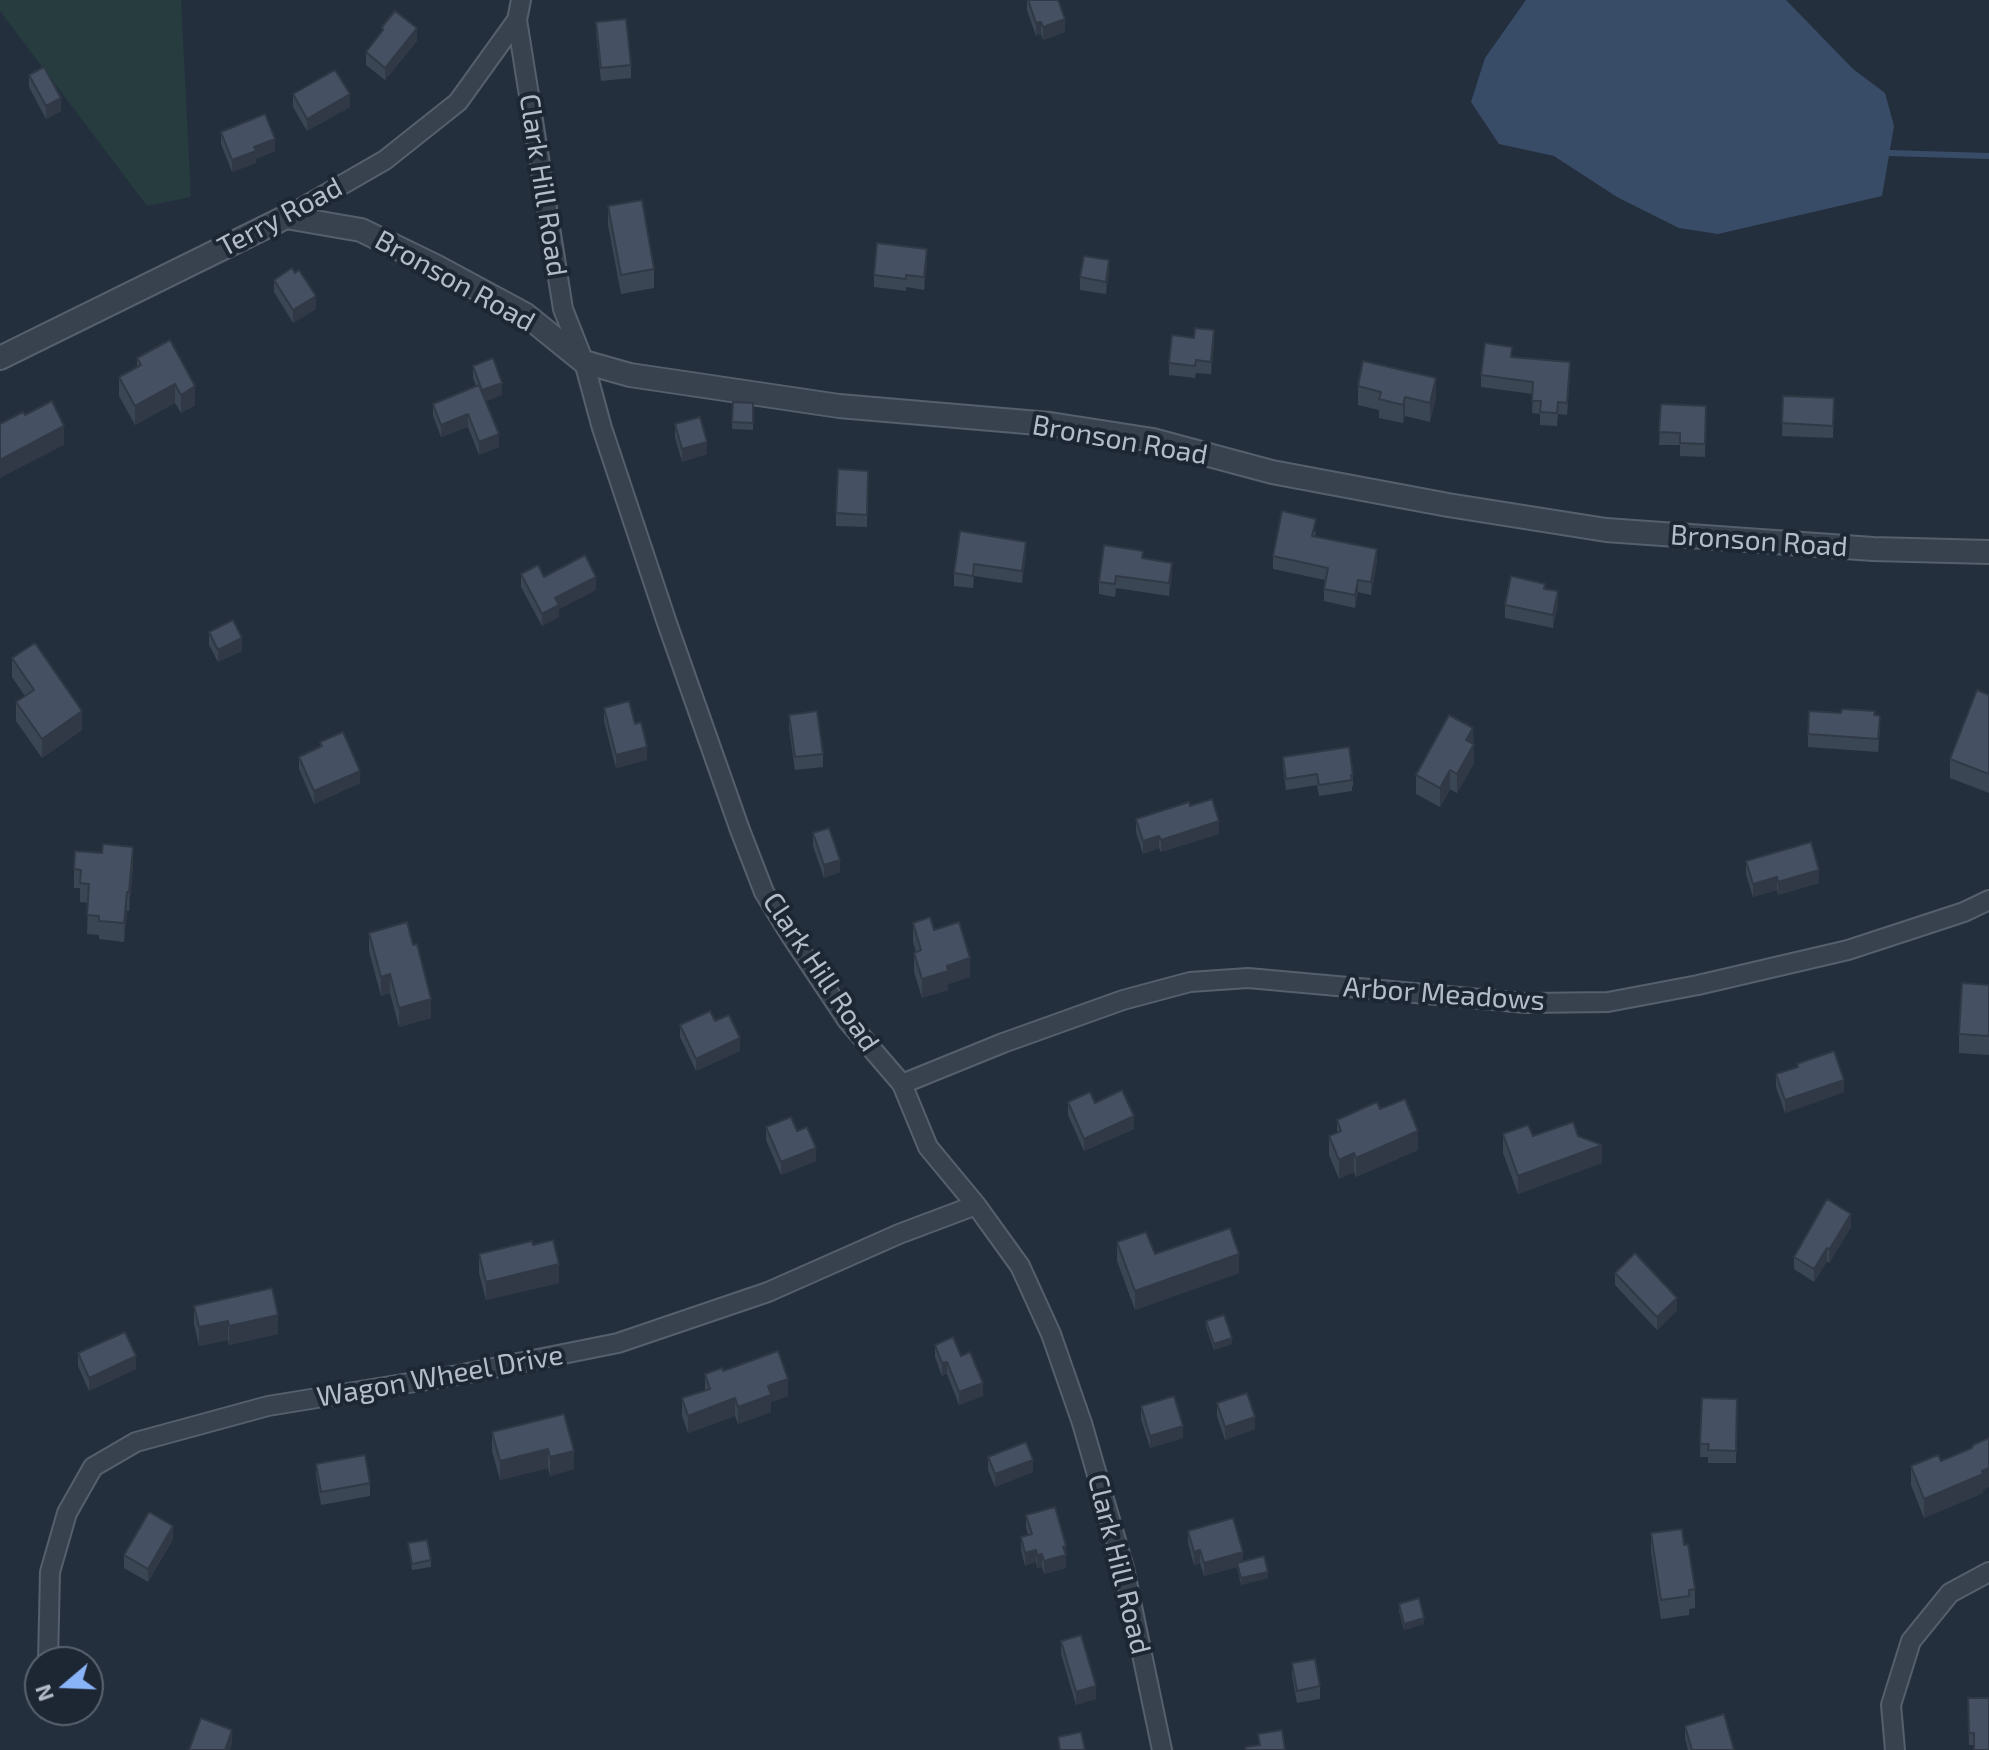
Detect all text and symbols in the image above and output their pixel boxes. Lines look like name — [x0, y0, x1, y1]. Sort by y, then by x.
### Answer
street label: Clark Hill Road — [512, 91, 574, 279]
street label: Terry Road — [212, 170, 348, 264]
street label: Bronson Road — [369, 223, 541, 339]
street label: Bronson Road — [1030, 408, 1210, 472]
street label: Bronson Road — [1669, 518, 1849, 564]
street label: Clark Hill Road — [756, 886, 886, 1058]
street label: Arbor Meadows — [1342, 970, 1546, 1018]
street label: Wagon Wheel Drive — [314, 1338, 566, 1414]
street label: Clark Hill Road — [1080, 1470, 1158, 1658]
north arrow — [24, 1646, 104, 1726]
text: N — [28, 1681, 58, 1705]

